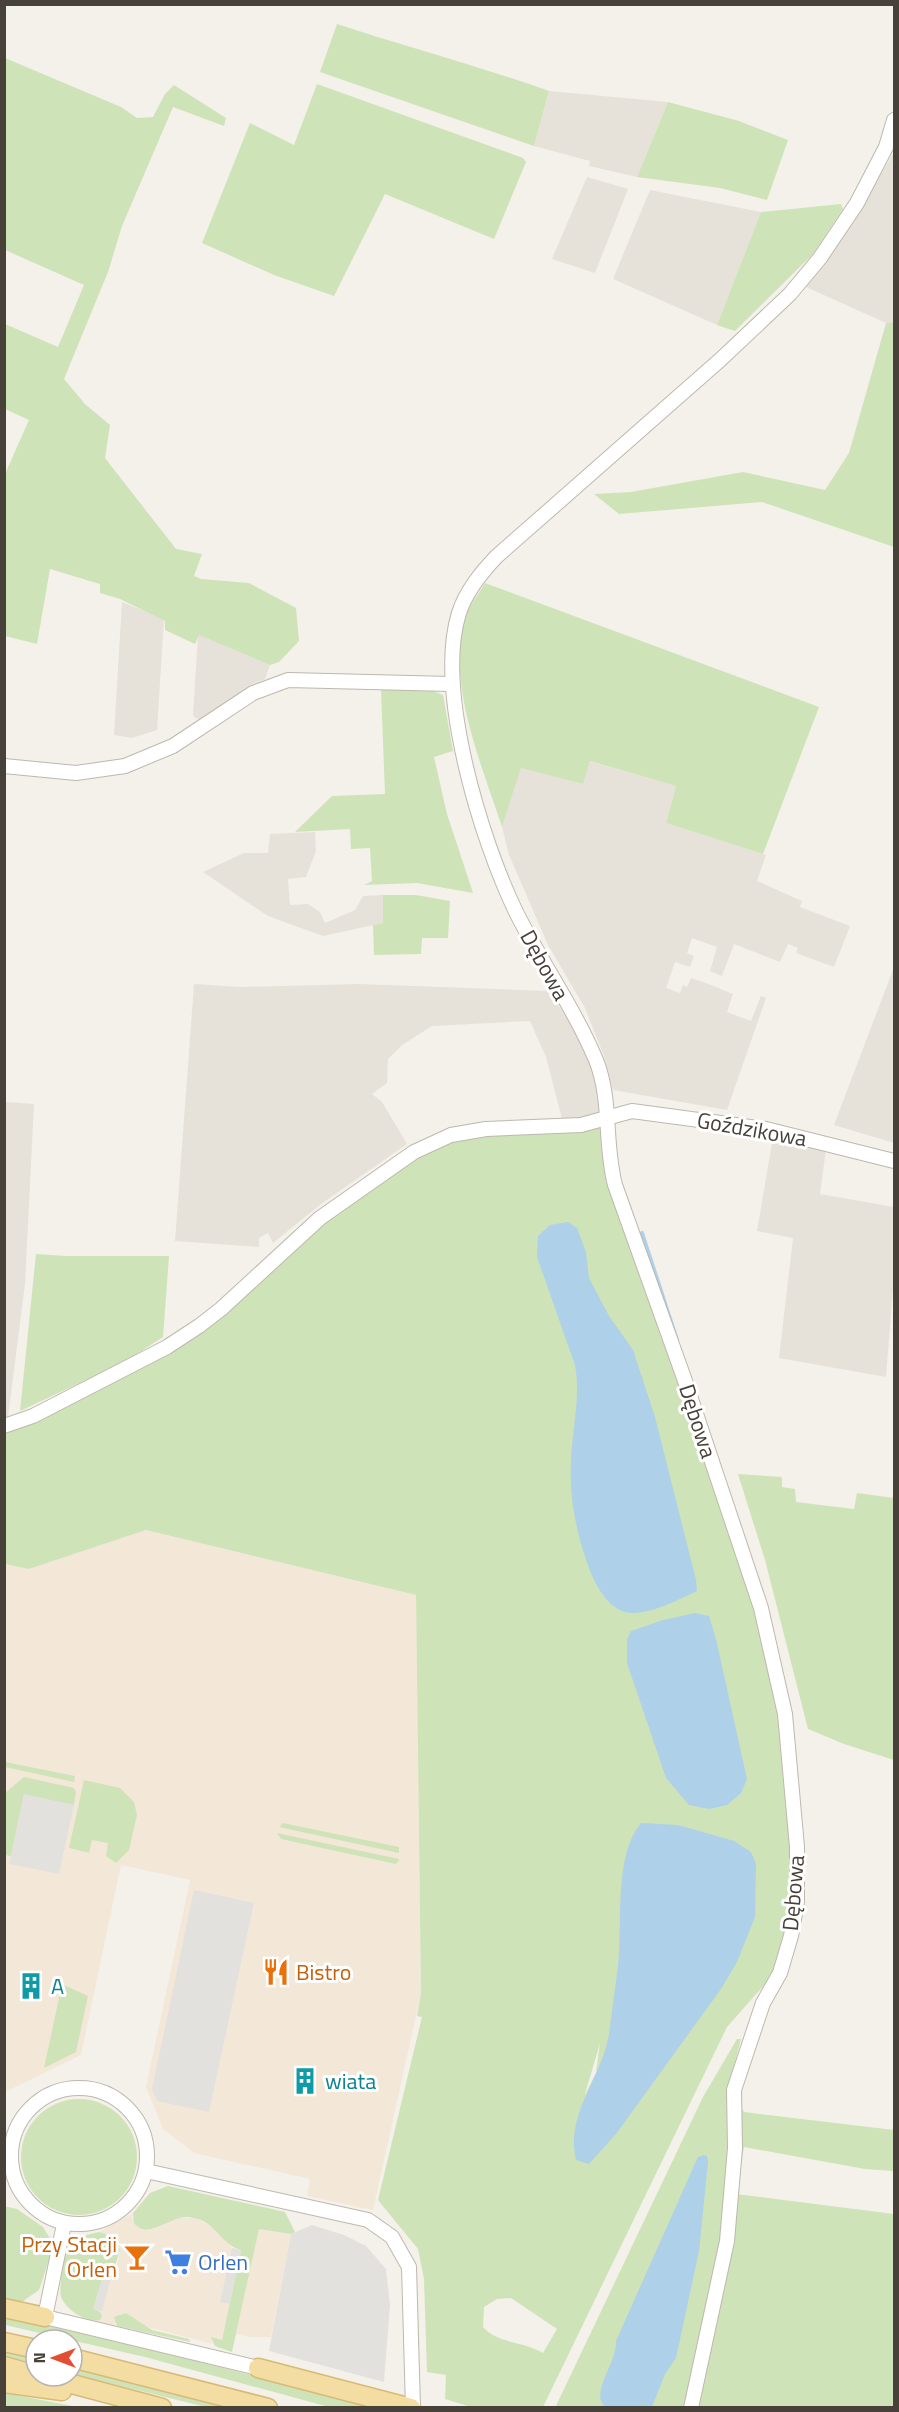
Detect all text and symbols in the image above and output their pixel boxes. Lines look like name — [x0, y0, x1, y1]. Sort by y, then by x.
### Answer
street label: Dębowa — [512, 923, 578, 1007]
street label: Goździkowa — [694, 1103, 810, 1155]
street label: Dębowa — [670, 1380, 726, 1462]
street label: Dębowa — [773, 1854, 813, 1932]
place label: Bistro — [296, 1955, 351, 1989]
restaurant icon: Bistro — [261, 1957, 291, 1987]
place label: A — [51, 1969, 64, 2003]
building icon: A — [16, 1971, 46, 2001]
place label: wiata — [325, 2064, 376, 2098]
building icon: wiata — [290, 2066, 320, 2096]
place label: Przy Stacji Orlen — [21, 2227, 117, 2286]
bar icon: Przy Stacji Orlen — [122, 2242, 152, 2272]
place label: Orlen — [198, 2245, 248, 2279]
supermarket icon: Orlen — [163, 2247, 193, 2277]
north arrow — [24, 2328, 84, 2388]
text: N — [27, 2352, 51, 2364]

